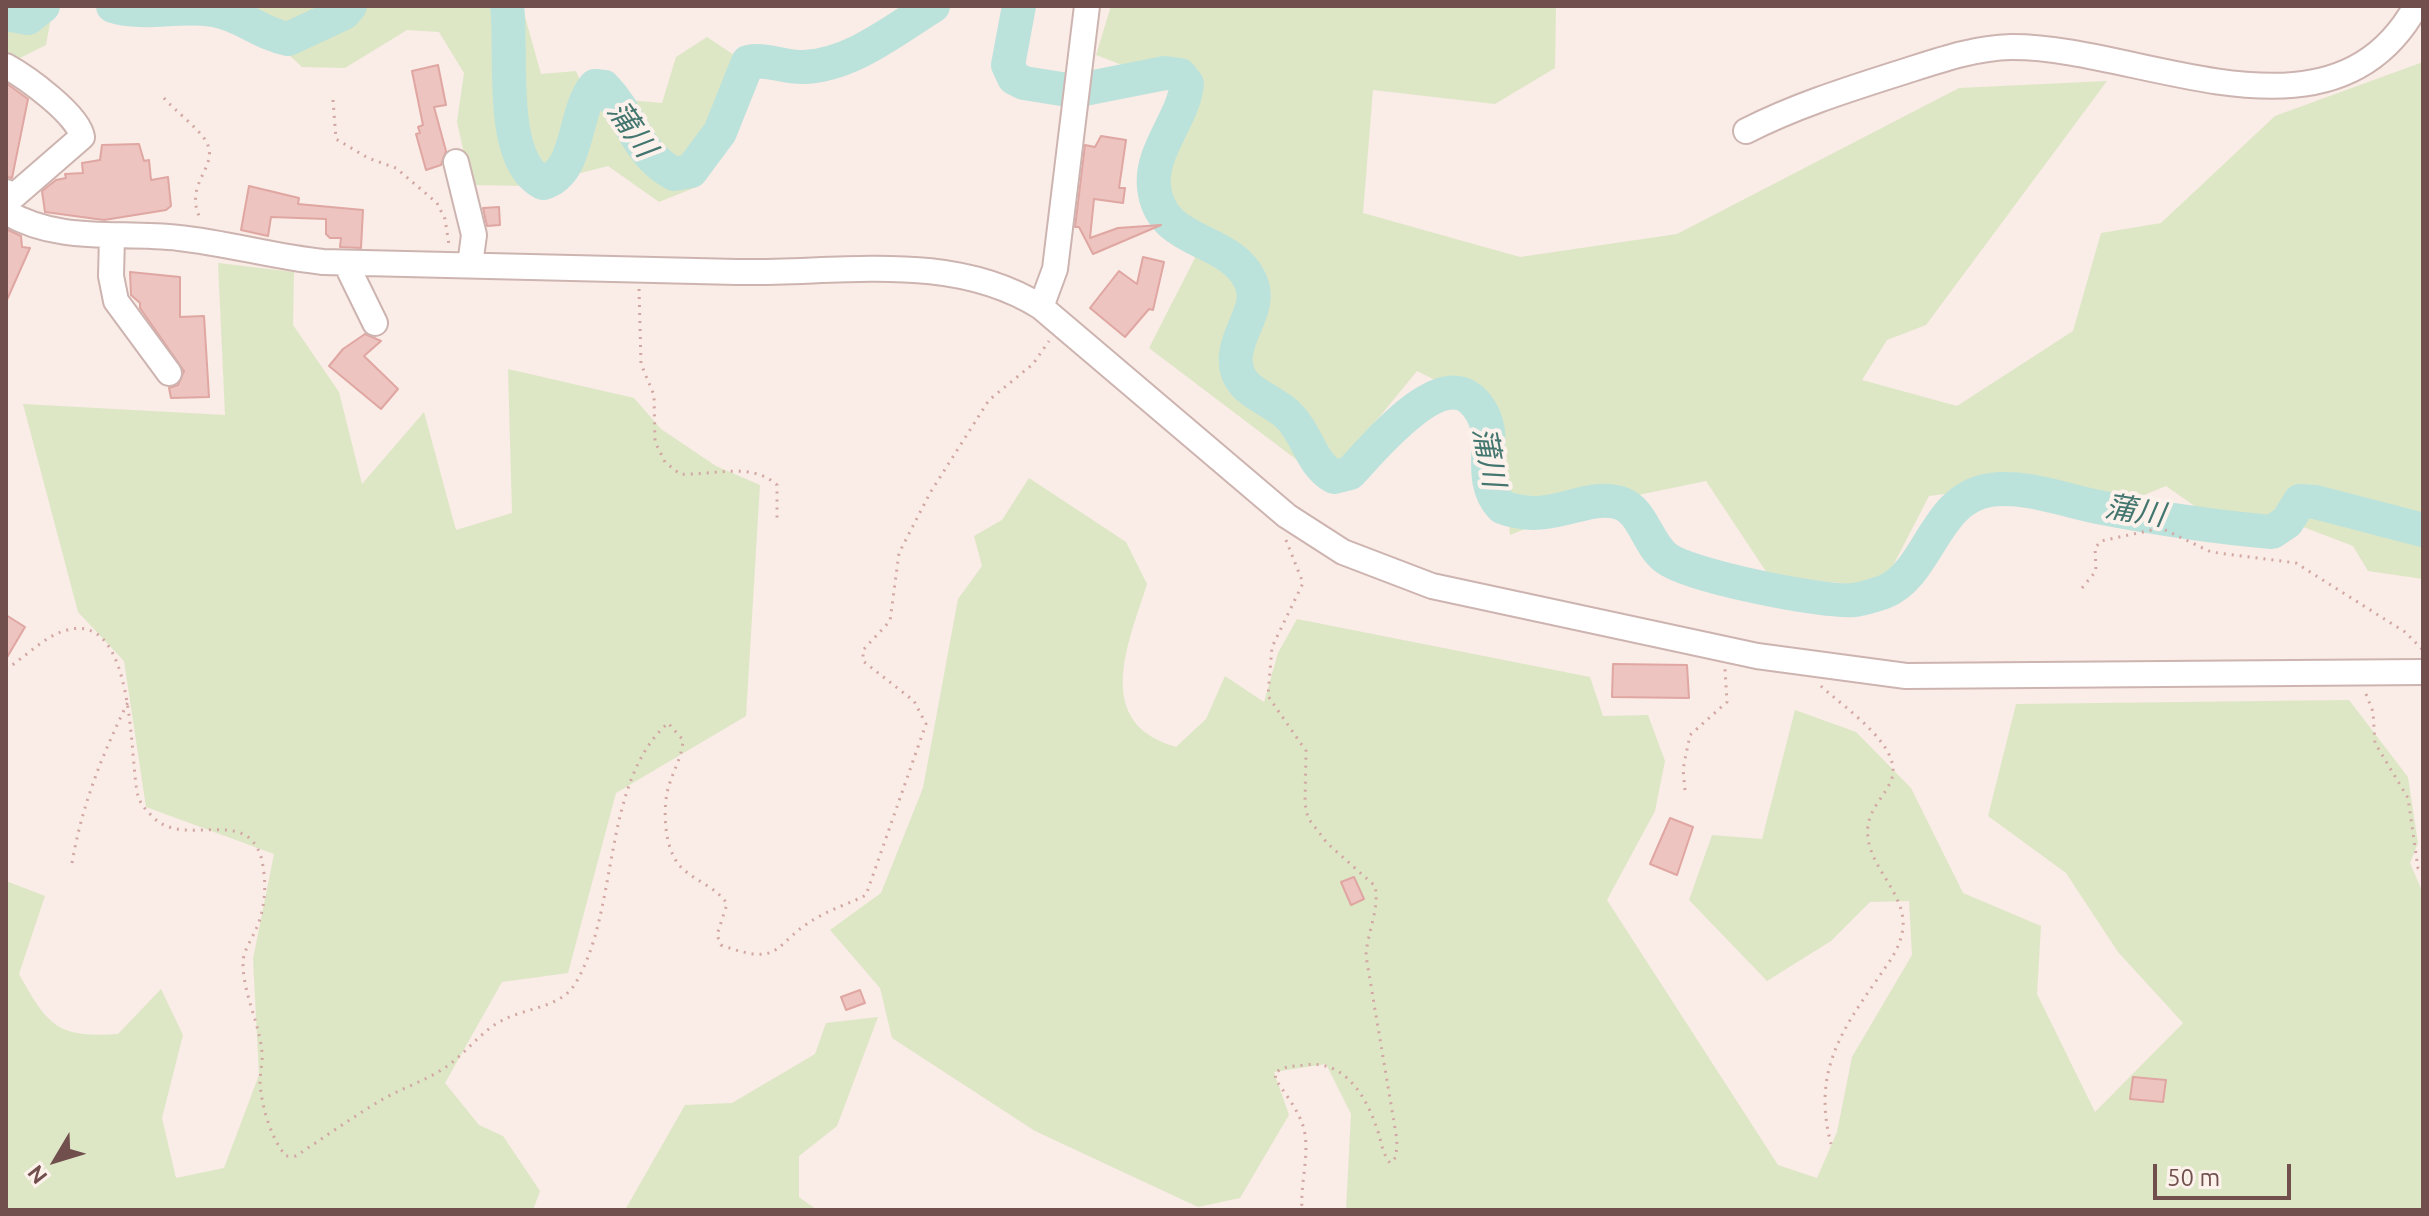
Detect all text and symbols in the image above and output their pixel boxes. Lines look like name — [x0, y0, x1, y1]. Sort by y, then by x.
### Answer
water label: 蒲川 — [600, 94, 664, 164]
water label: 蒲川 — [1466, 424, 1512, 490]
water label: 蒲川 — [2103, 489, 2167, 533]
north arrow — [16, 1120, 96, 1200]
scale bar — [2157, 1148, 2295, 1198]
text: N — [22, 1161, 52, 1189]
text: 50 m — [2167, 1164, 2220, 1191]

